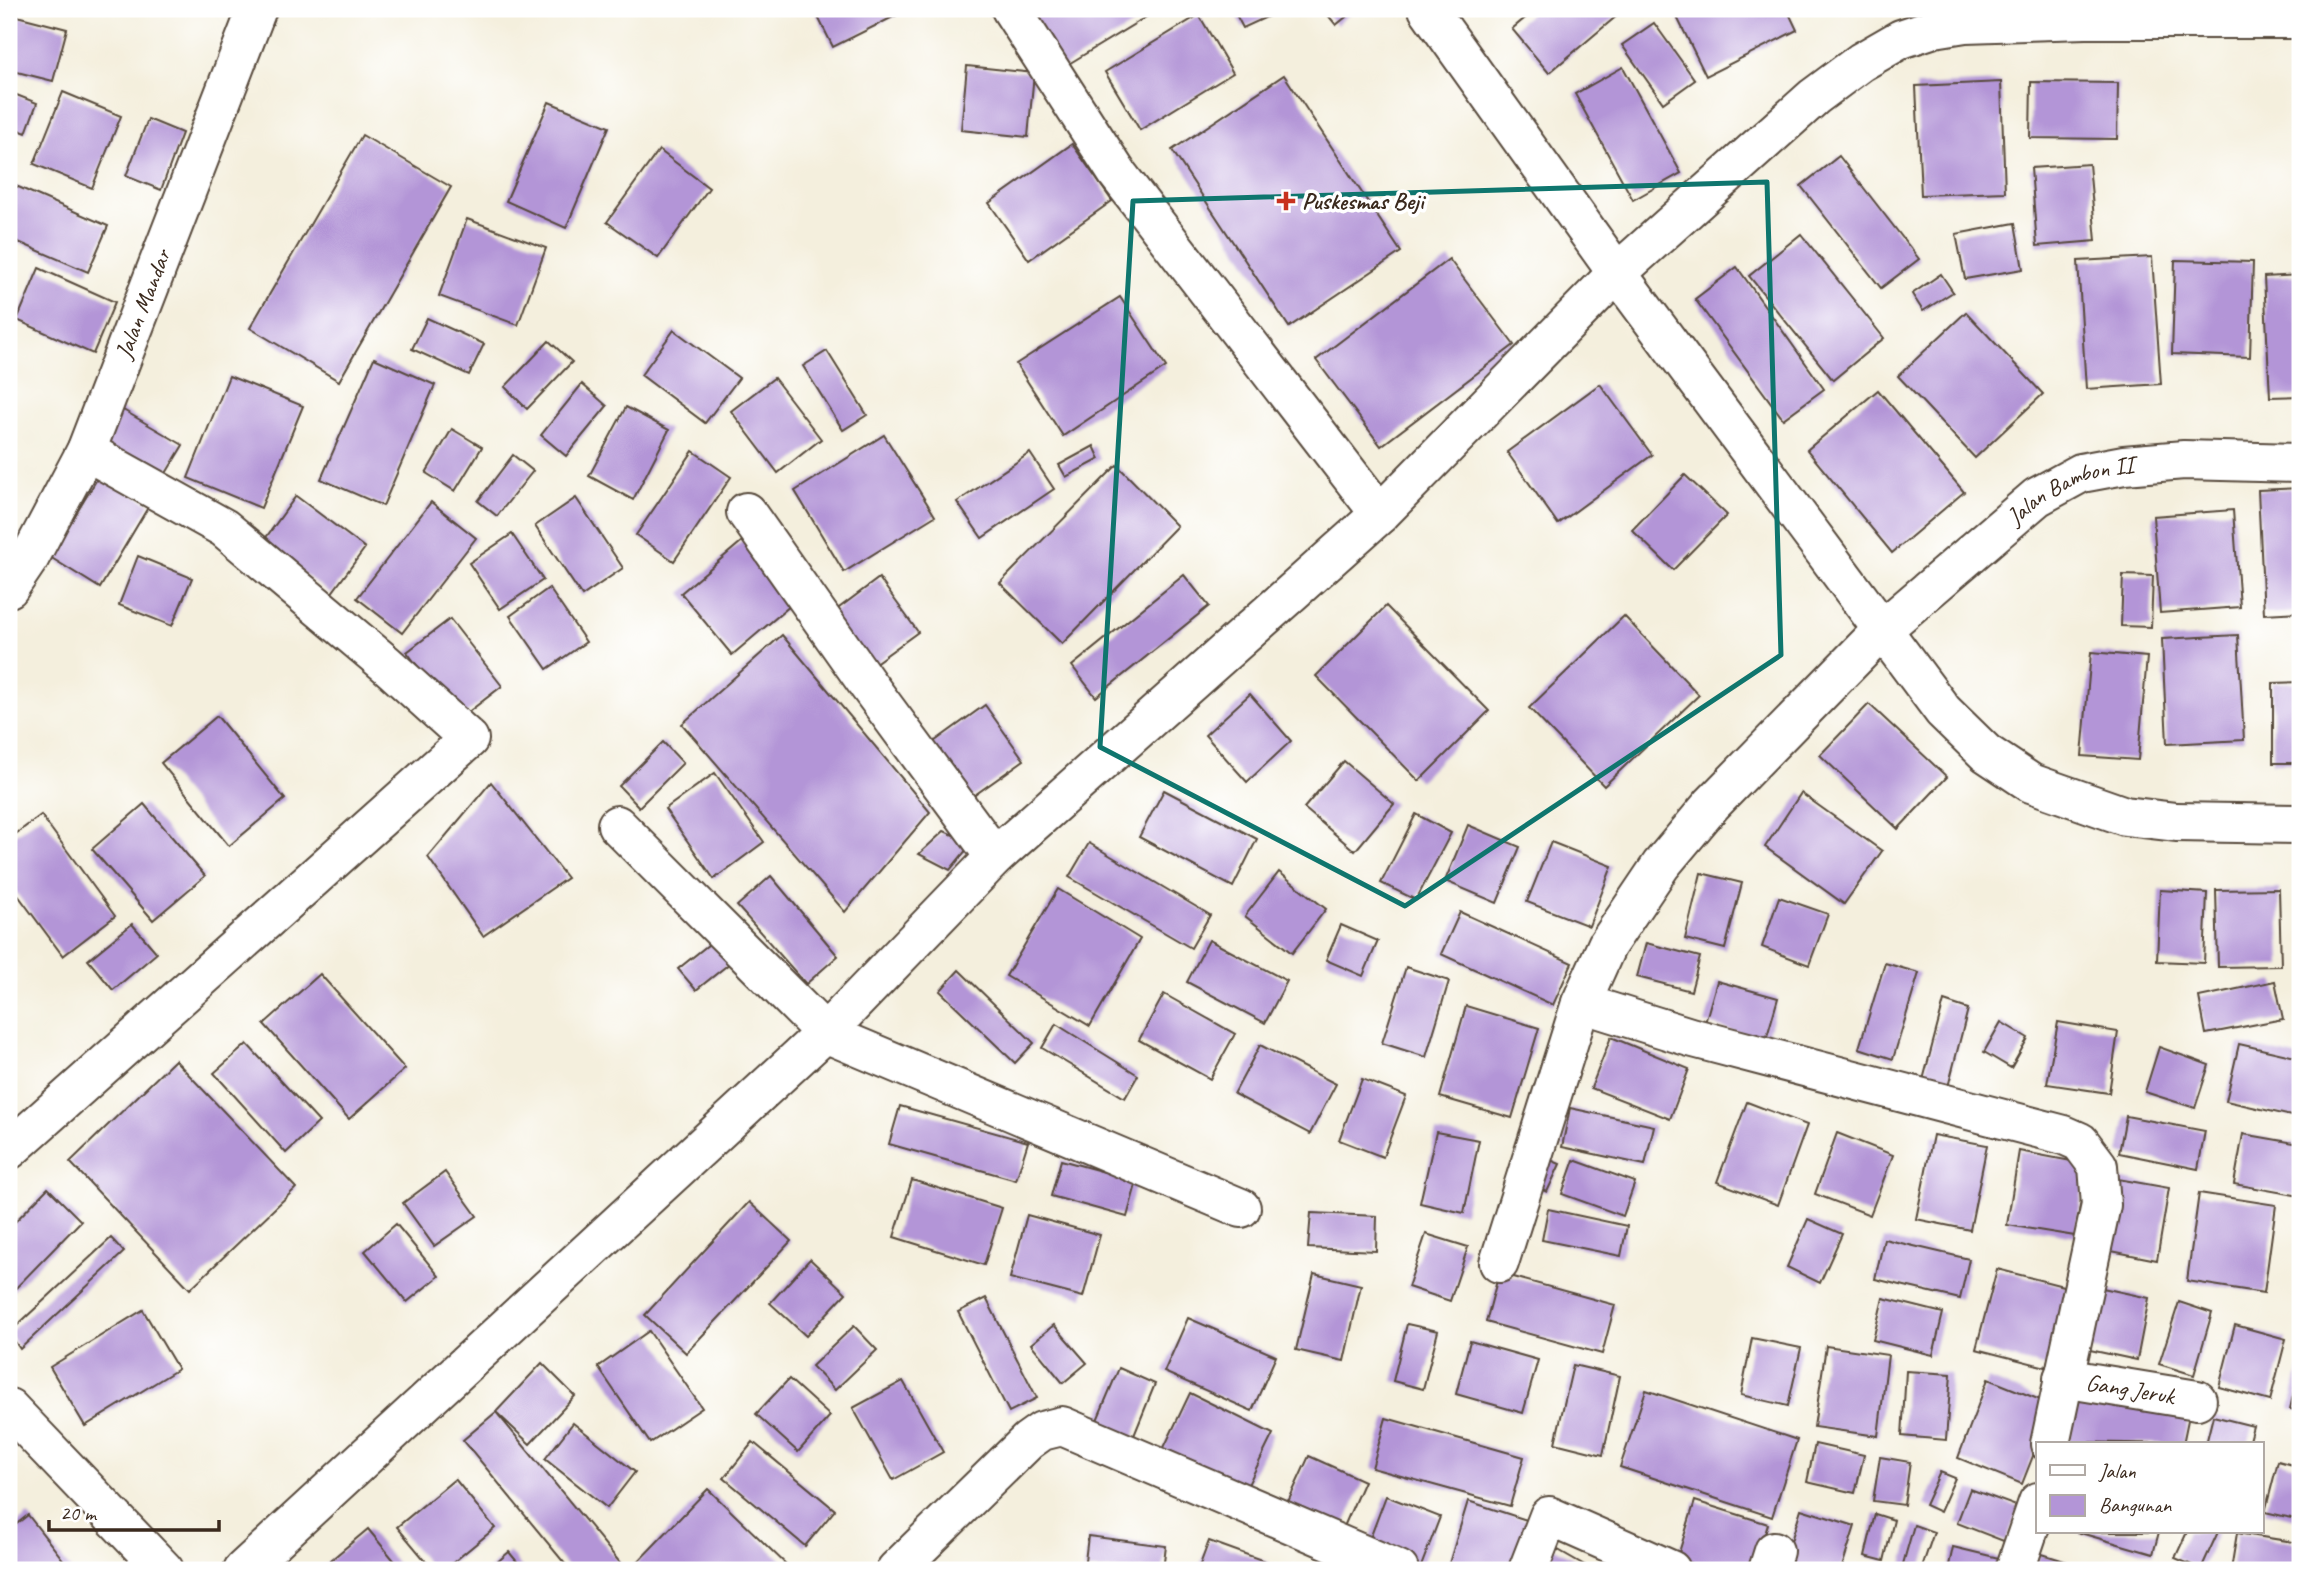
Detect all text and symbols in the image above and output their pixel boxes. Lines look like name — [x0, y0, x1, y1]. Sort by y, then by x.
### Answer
place label: Puskesmas Beji — [1302, 186, 1427, 216]
marker: Puskesmas Beji — [1276, 191, 1296, 211]
street label: Jalan Mandar — [108, 243, 178, 364]
street label: Jalan Bambon II — [2000, 449, 2140, 532]
street label: Gang Jeruk — [2084, 1367, 2179, 1411]
legend — [2036, 1442, 2264, 1534]
text: Jalan — [2098, 1458, 2136, 1484]
scale bar — [49, 1488, 219, 1532]
text: Bangunan — [2099, 1492, 2172, 1518]
text: 20 m — [60, 1500, 98, 1526]

